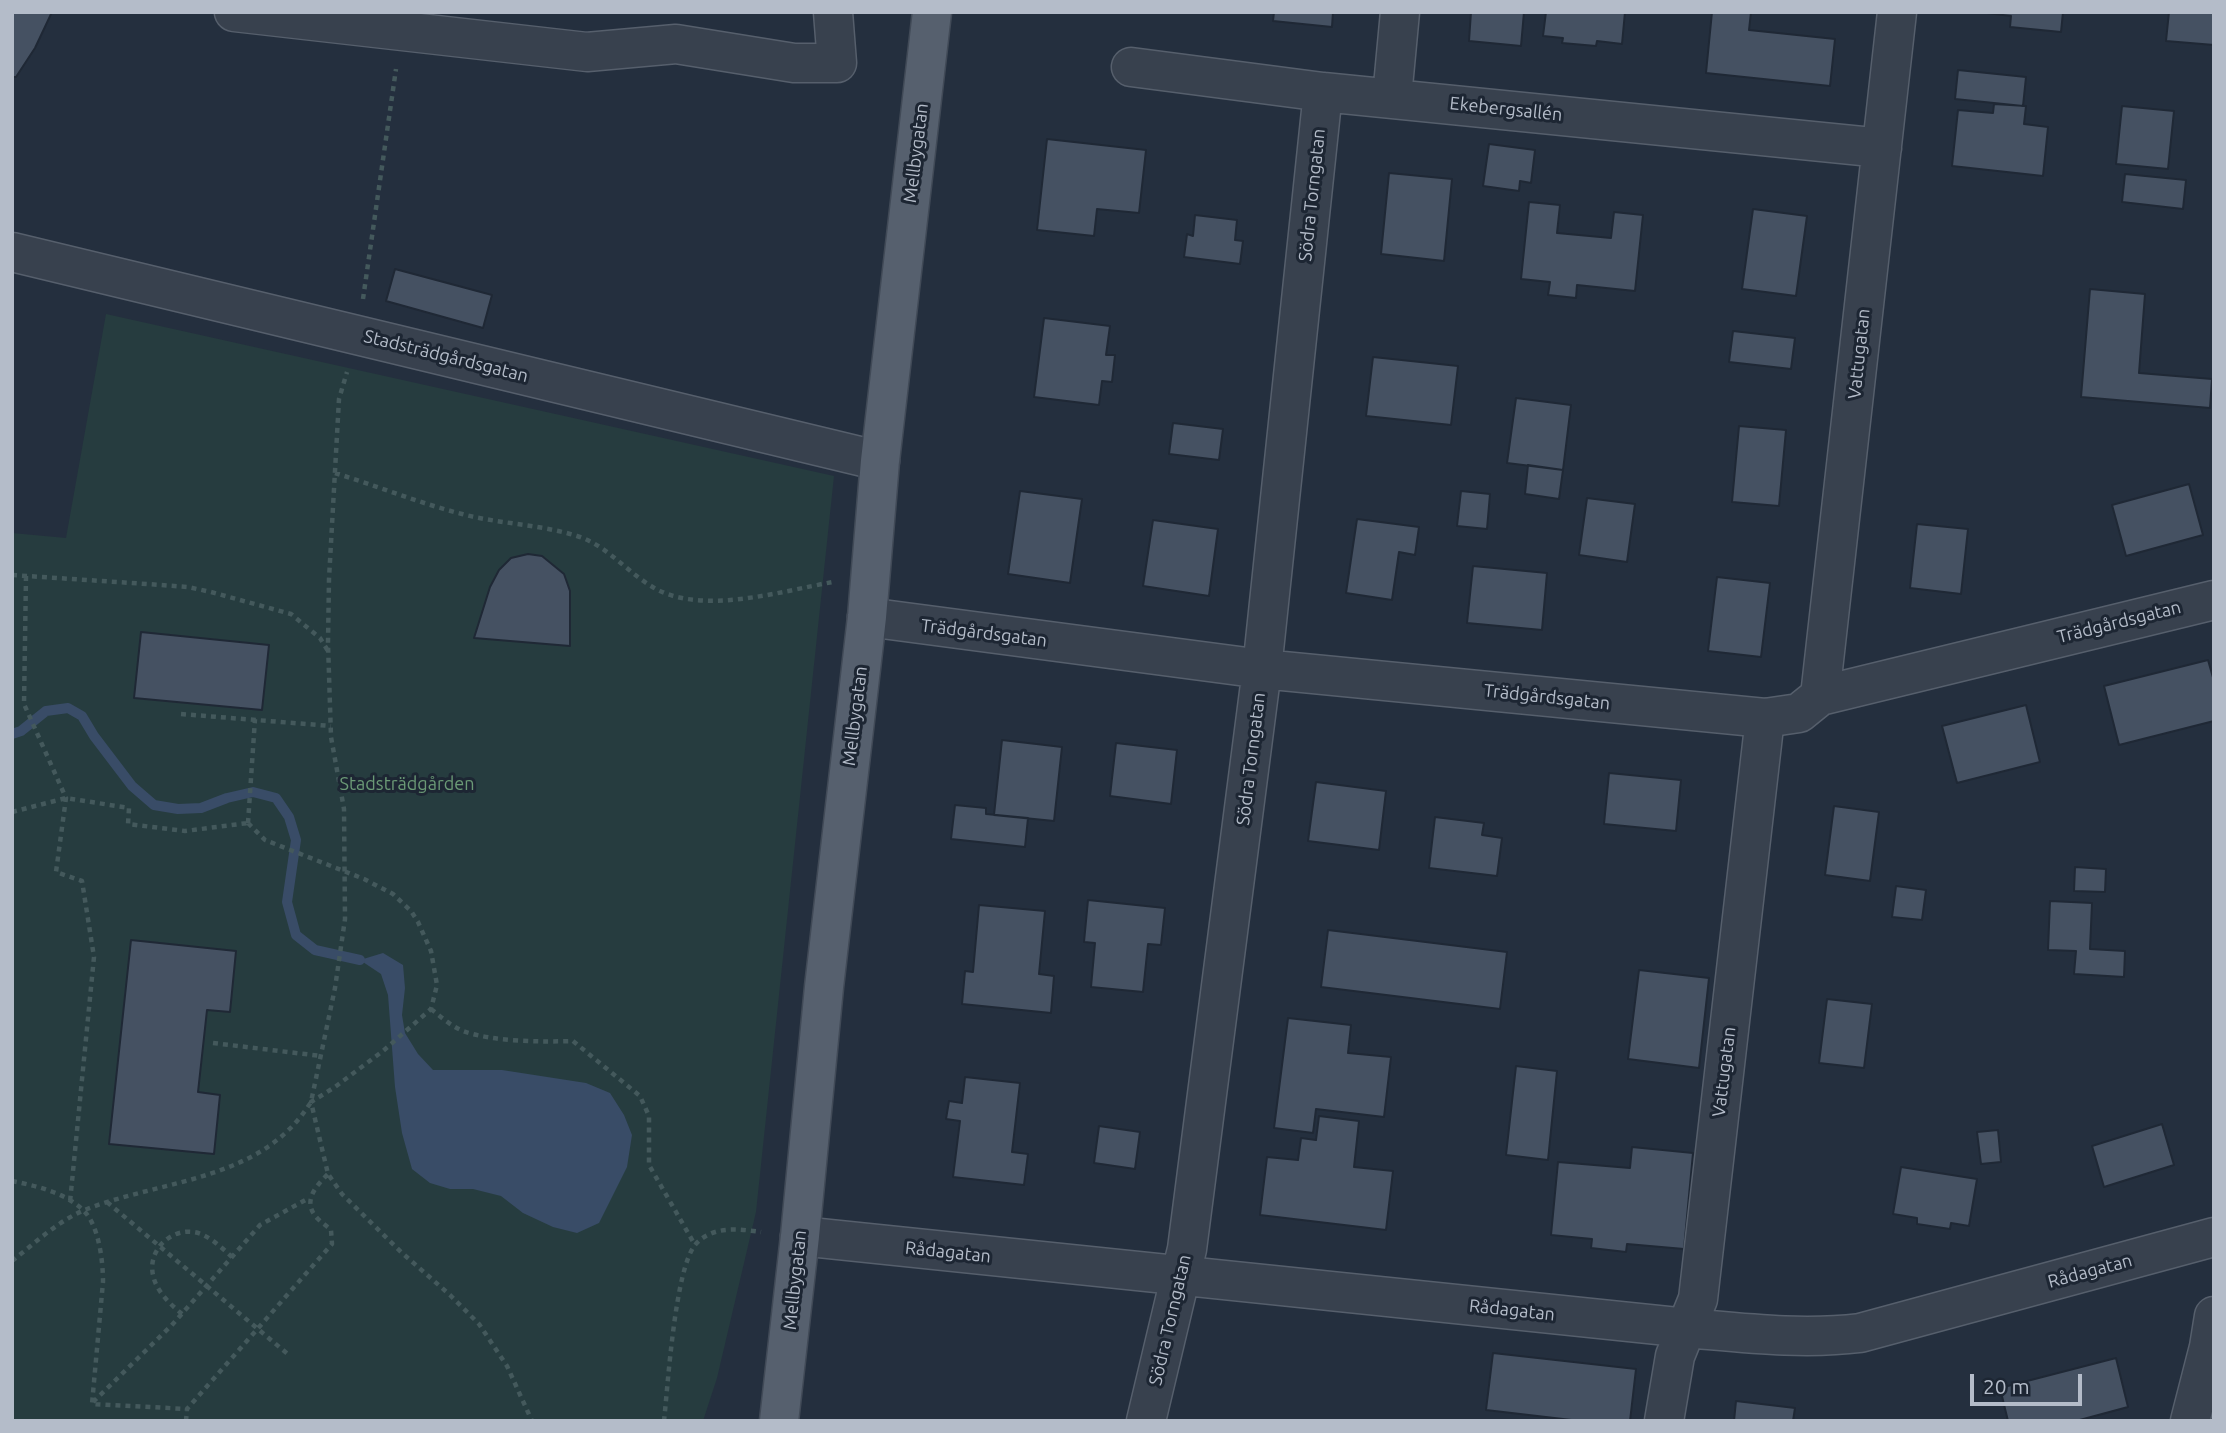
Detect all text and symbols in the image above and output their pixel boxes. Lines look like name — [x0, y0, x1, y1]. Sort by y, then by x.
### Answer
street label: Ekebergsallén — [1449, 92, 1563, 126]
street label: Mellbygatan — [899, 102, 933, 204]
street label: Södra Torngatan — [1294, 127, 1330, 263]
street label: Vattugatan — [1844, 308, 1874, 400]
street label: Stadsträdgårdsgatan — [362, 325, 530, 387]
street label: Trädgårdsgatan — [2055, 596, 2183, 648]
street label: Trädgårdsgatan — [920, 615, 1048, 651]
street label: Mellbygatan — [838, 665, 872, 767]
street label: Trädgårdsgatan — [1483, 680, 1611, 714]
street label: Södra Torngatan — [1232, 691, 1270, 827]
park label: Stadsträdgården — [340, 773, 474, 795]
street label: Vattugatan — [1708, 1026, 1740, 1118]
street label: Mellbygatan — [779, 1229, 811, 1331]
street label: Rådagatan — [904, 1237, 992, 1267]
street label: Rådagatan — [2045, 1249, 2135, 1293]
street label: Södra Torngatan — [1144, 1252, 1196, 1388]
street label: Rådagatan — [1468, 1295, 1556, 1325]
scale bar — [1974, 1360, 2086, 1404]
text: 20 m — [1983, 1374, 2030, 1398]

